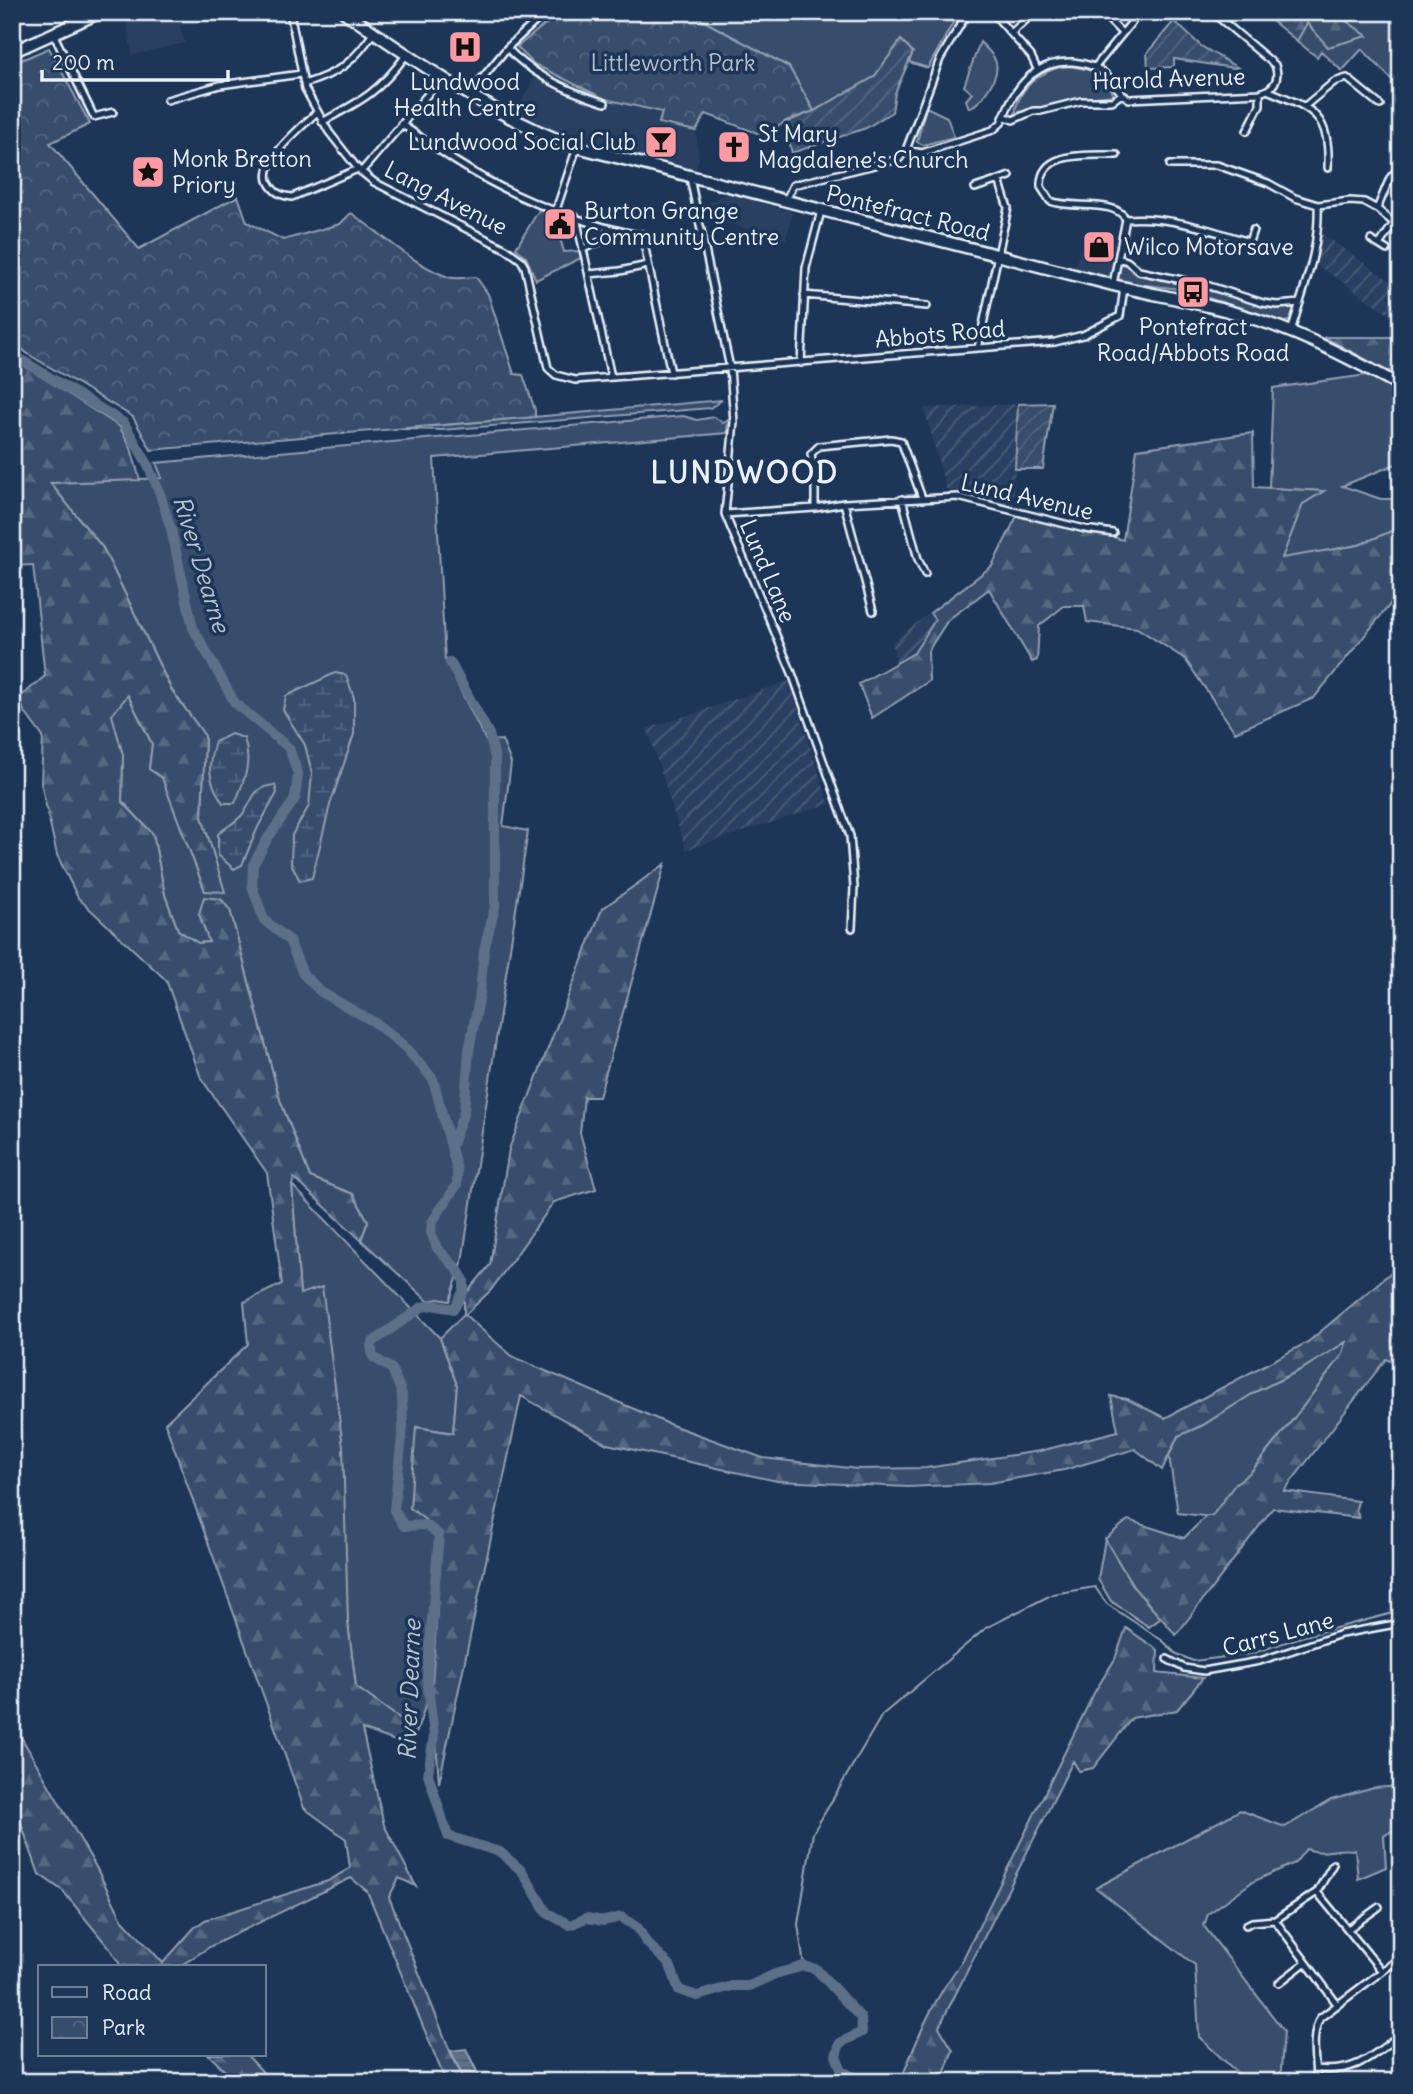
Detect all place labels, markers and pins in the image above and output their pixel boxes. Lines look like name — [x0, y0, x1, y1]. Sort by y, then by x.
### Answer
hospital icon: Lundwood Health Centre — [446, 28, 484, 66]
place label: Lundwood Health Centre — [394, 67, 536, 122]
place label: St Mary Magdalene's Church — [758, 119, 968, 174]
bar icon: Lundwood Social Club — [642, 123, 680, 161]
place label: Lundwood Social Club — [408, 127, 636, 156]
church icon: St Mary Magdalene's Church — [715, 128, 753, 166]
place label: Monk Bretton Priory — [172, 144, 312, 199]
place icon: Monk Bretton Priory — [129, 153, 167, 191]
place label: Burton Grange Community Centre — [584, 196, 779, 251]
public building icon: Burton Grange Community Centre — [541, 205, 579, 243]
shop icon: Wilco Motorsave — [1080, 228, 1118, 266]
place label: Wilco Motorsave — [1124, 232, 1294, 261]
bus stop icon: Pontefract Road/Abbots Road — [1174, 273, 1212, 311]
place label: Pontefract Road/Abbots Road — [1097, 312, 1289, 367]

